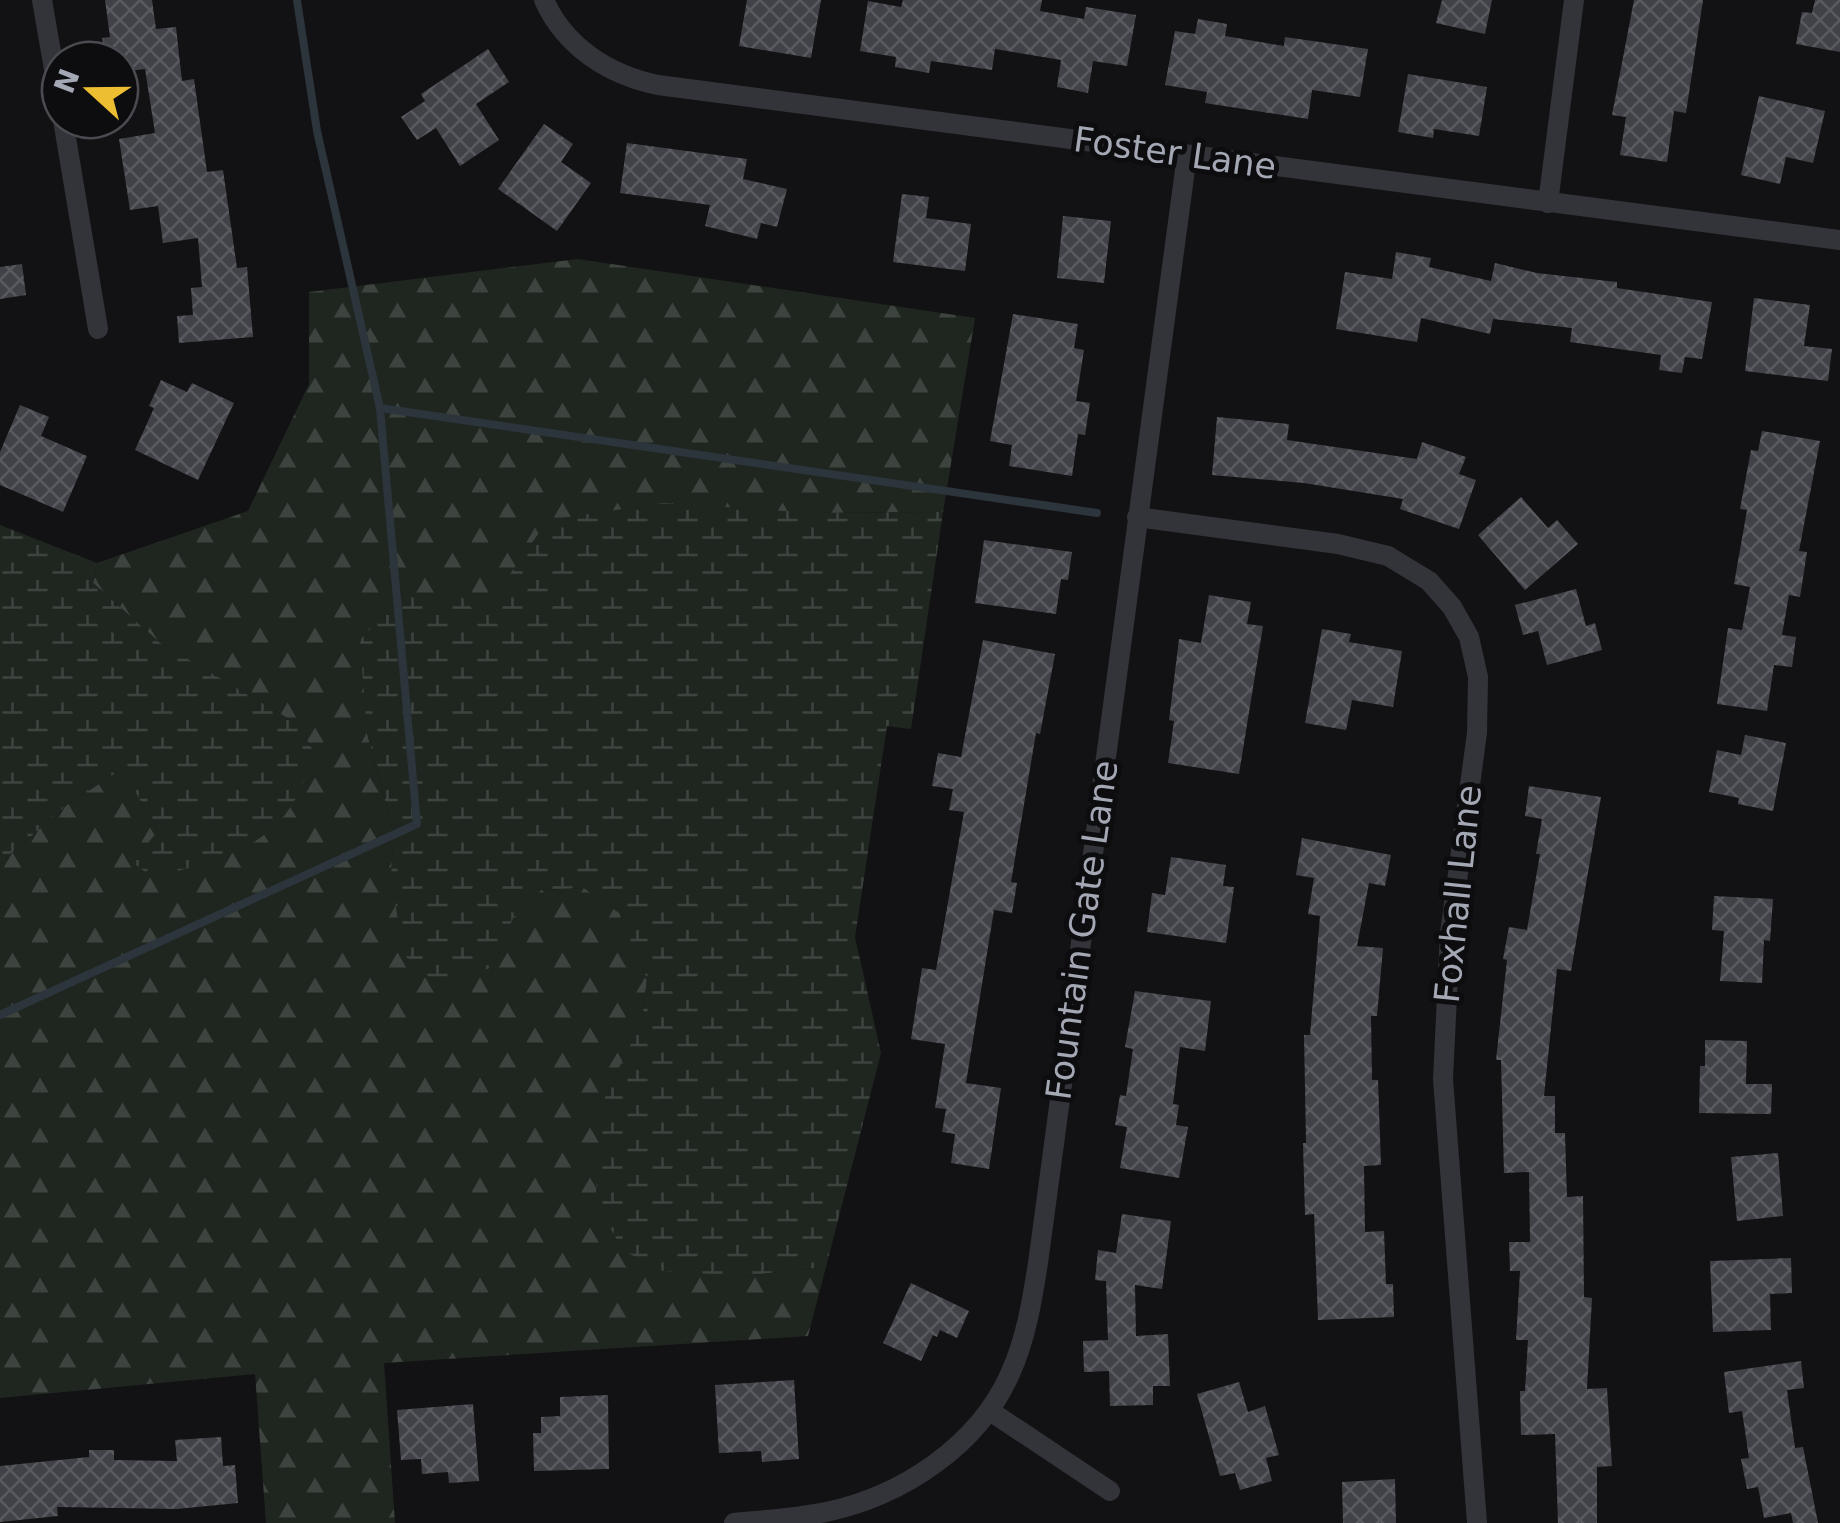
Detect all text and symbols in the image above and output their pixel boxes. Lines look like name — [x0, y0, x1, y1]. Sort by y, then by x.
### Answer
north arrow — [40, 40, 140, 140]
text: N — [48, 64, 87, 98]
street label: Foster Lane — [1071, 119, 1279, 187]
street label: Fountain Gate Lane — [1038, 758, 1126, 1102]
street label: Foxhall Lane — [1427, 783, 1489, 1005]

